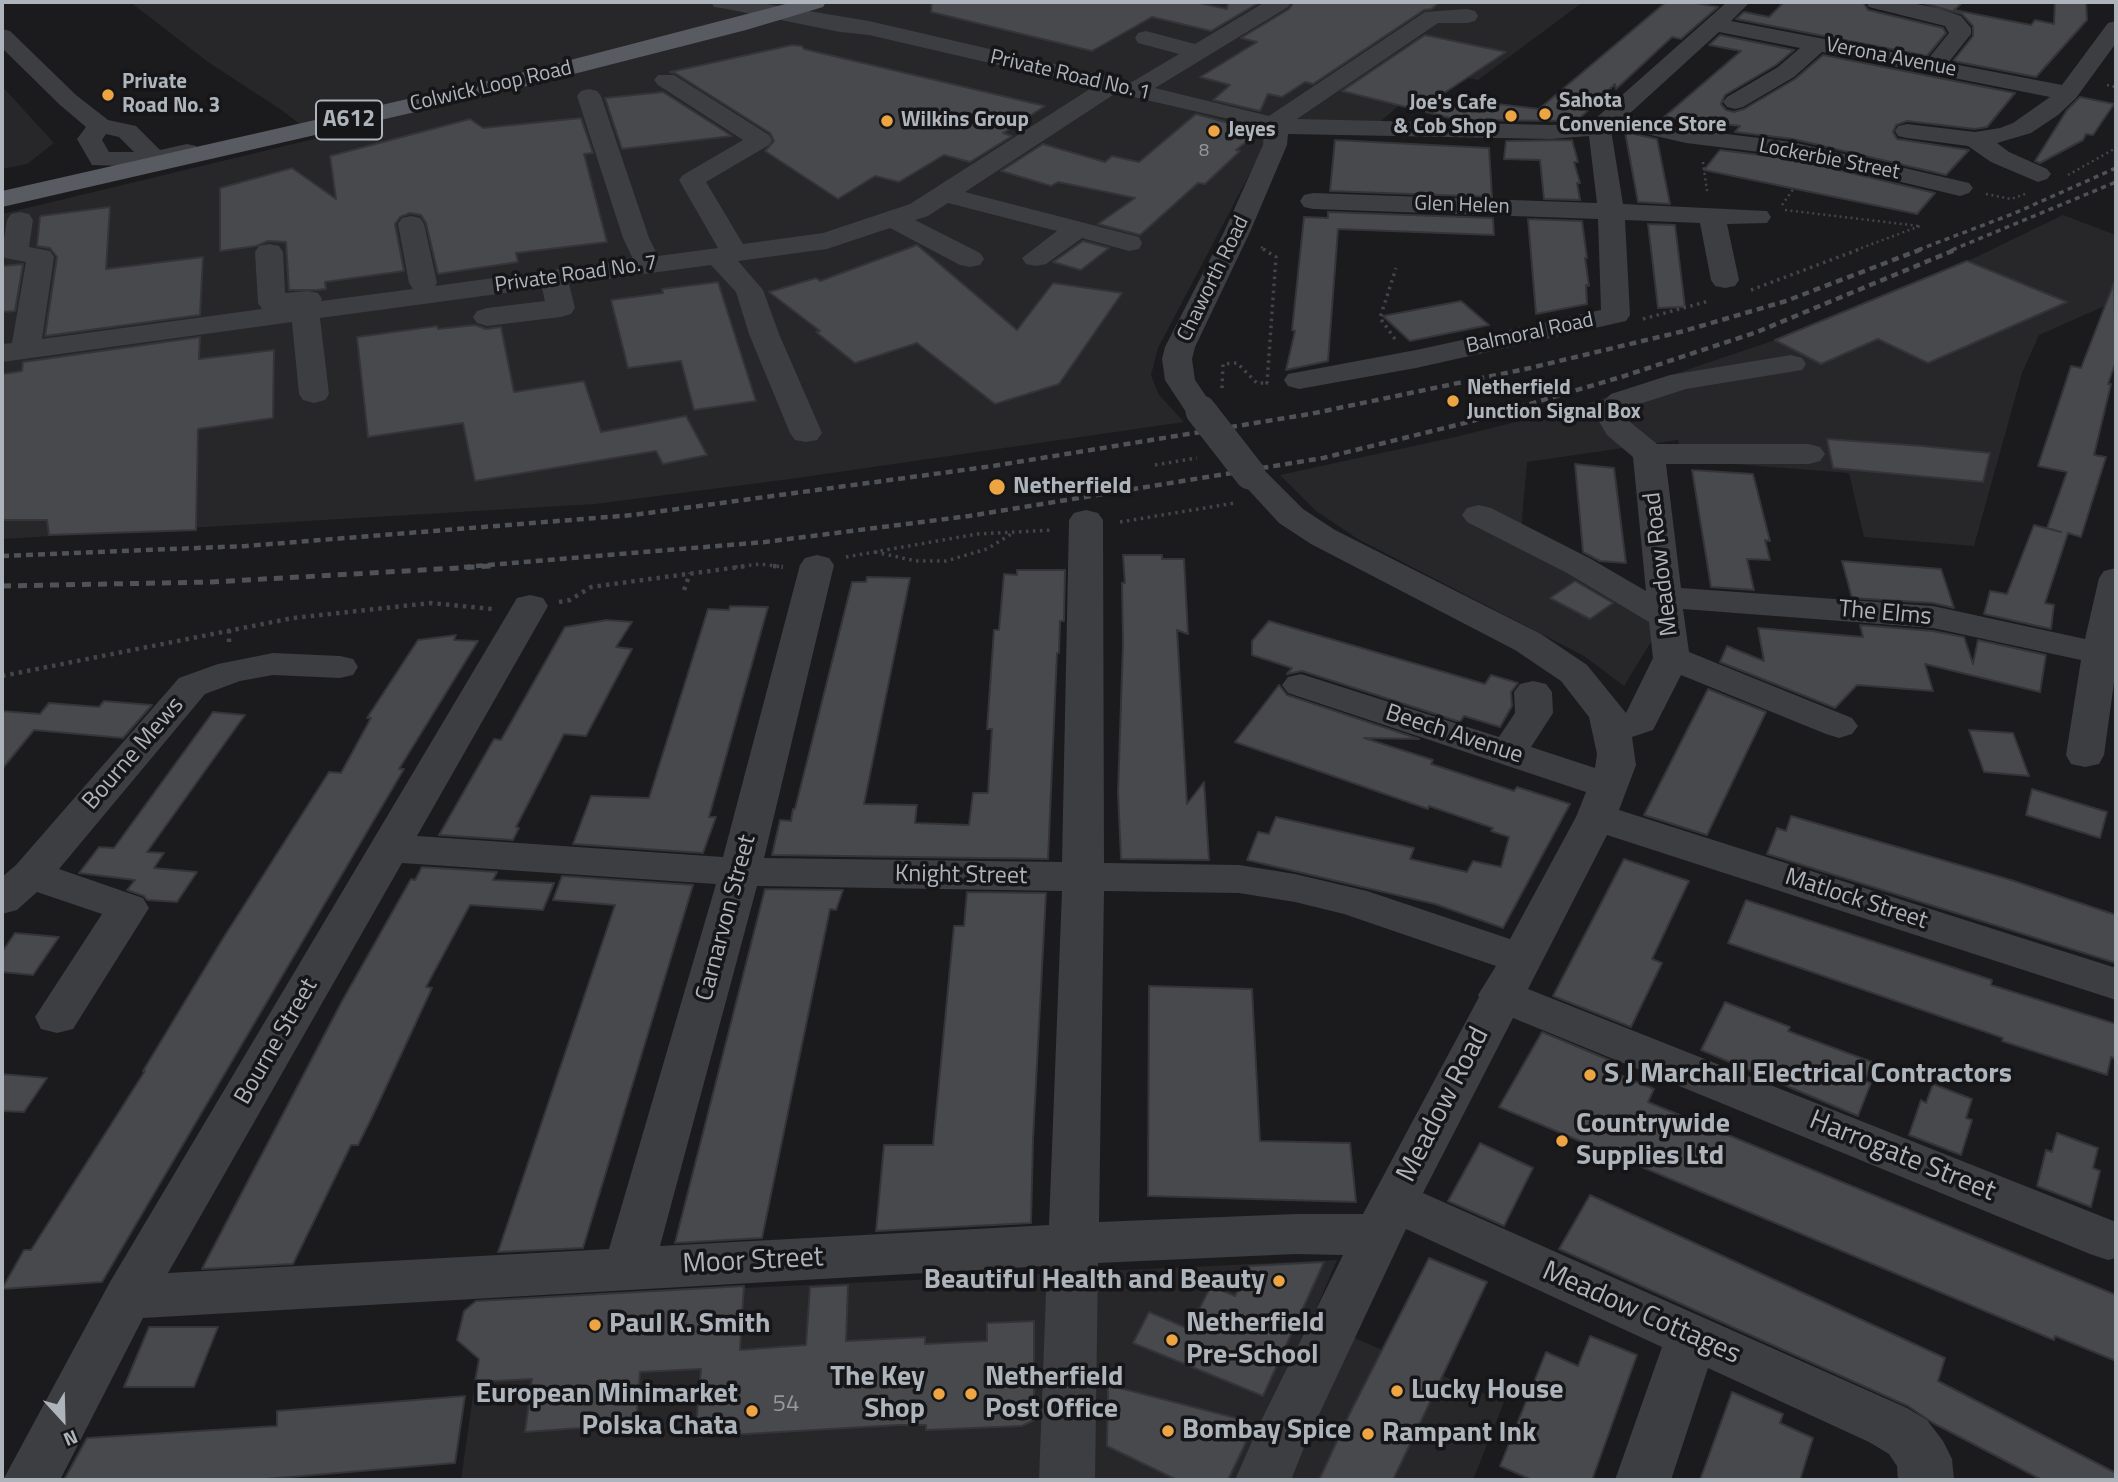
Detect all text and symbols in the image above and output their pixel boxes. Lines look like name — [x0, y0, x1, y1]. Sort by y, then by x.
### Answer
street label: Verona Avenue — [1824, 33, 1958, 83]
street label: Private Road No. 1 — [987, 45, 1153, 107]
street label: Colwick Loop Road — [408, 56, 574, 118]
place label: Private Road No. 3 — [122, 70, 220, 120]
marker: Private Road No. 3 — [100, 87, 116, 103]
place label: Sahota Convenience Store — [1559, 89, 1727, 139]
place label: Joe's Cafe & Cob Shop — [1394, 91, 1497, 141]
road number: A612 — [316, 100, 382, 140]
marker: Sahota Convenience Store — [1537, 106, 1553, 122]
place label: Wilkins Group — [901, 108, 1029, 134]
marker: Joe's Cafe & Cob Shop — [1503, 108, 1519, 124]
marker: Wilkins Group — [879, 113, 895, 129]
place label: Jeyes — [1228, 118, 1276, 144]
marker: Jeyes — [1206, 123, 1222, 139]
street label: Lockerbie Street — [1756, 134, 1902, 186]
house number: 8 — [1199, 141, 1209, 163]
street label: Glen Helen — [1414, 192, 1510, 220]
street label: Chaworth Road — [1173, 212, 1255, 346]
street label: Private Road No. 7 — [493, 251, 659, 299]
street label: Balmoral Road — [1464, 308, 1596, 360]
place label: Netherfield Junction Signal Box — [1467, 376, 1641, 426]
marker: Netherfield Junction Signal Box — [1445, 393, 1461, 409]
place label: Netherfield — [1013, 473, 1132, 501]
marker: Netherfield — [987, 477, 1007, 497]
street label: Meadow Road — [1639, 490, 1685, 638]
street label: The Elms — [1837, 596, 1933, 632]
street label: Bourne Mews — [77, 692, 191, 816]
street label: Beech Avenue — [1382, 699, 1526, 771]
street label: Carnarvon Street — [691, 832, 763, 1004]
street label: Knight Street — [895, 860, 1027, 892]
street label: Matlock Street — [1781, 863, 1931, 937]
street label: Bourne Street — [229, 974, 325, 1110]
street label: Meadow Road — [1391, 1022, 1497, 1188]
place label: S J Marchall Electrical Contractors — [1604, 1058, 2012, 1092]
marker: S J Marchall Electrical Contractors — [1582, 1067, 1598, 1083]
street label: Harrogate Street — [1804, 1104, 2000, 1210]
place label: Countrywide Supplies Ltd — [1576, 1108, 1730, 1174]
marker: Countrywide Supplies Ltd — [1554, 1133, 1570, 1149]
street label: Moor Street — [682, 1242, 824, 1282]
street label: Meadow Cottages — [1537, 1255, 1745, 1373]
place label: Beautiful Health and Beauty — [924, 1264, 1265, 1298]
marker: Beautiful Health and Beauty — [1271, 1273, 1287, 1289]
place label: Netherfield Pre-School — [1186, 1307, 1324, 1373]
place label: Paul K. Smith — [609, 1308, 770, 1342]
marker: Paul K. Smith — [587, 1317, 603, 1333]
marker: Netherfield Pre-School — [1164, 1332, 1180, 1348]
place label: The Key Shop — [830, 1361, 925, 1427]
place label: Netherfield Post Office — [985, 1361, 1123, 1427]
place label: Lucky House — [1411, 1374, 1563, 1408]
place label: European Minimarket Polska Chata — [475, 1378, 738, 1444]
marker: Lucky House — [1389, 1383, 1405, 1399]
north arrow — [28, 1384, 98, 1454]
marker: The Key Shop — [931, 1386, 947, 1402]
marker: Netherfield Post Office — [963, 1386, 979, 1402]
house number: 54 — [773, 1391, 799, 1419]
marker: European Minimarket Polska Chata — [744, 1403, 760, 1419]
place label: Bombay Spice — [1182, 1414, 1351, 1448]
place label: Rampant Ink — [1382, 1417, 1536, 1451]
text: N — [60, 1423, 83, 1455]
marker: Bombay Spice — [1160, 1423, 1176, 1439]
marker: Rampant Ink — [1360, 1426, 1376, 1442]

